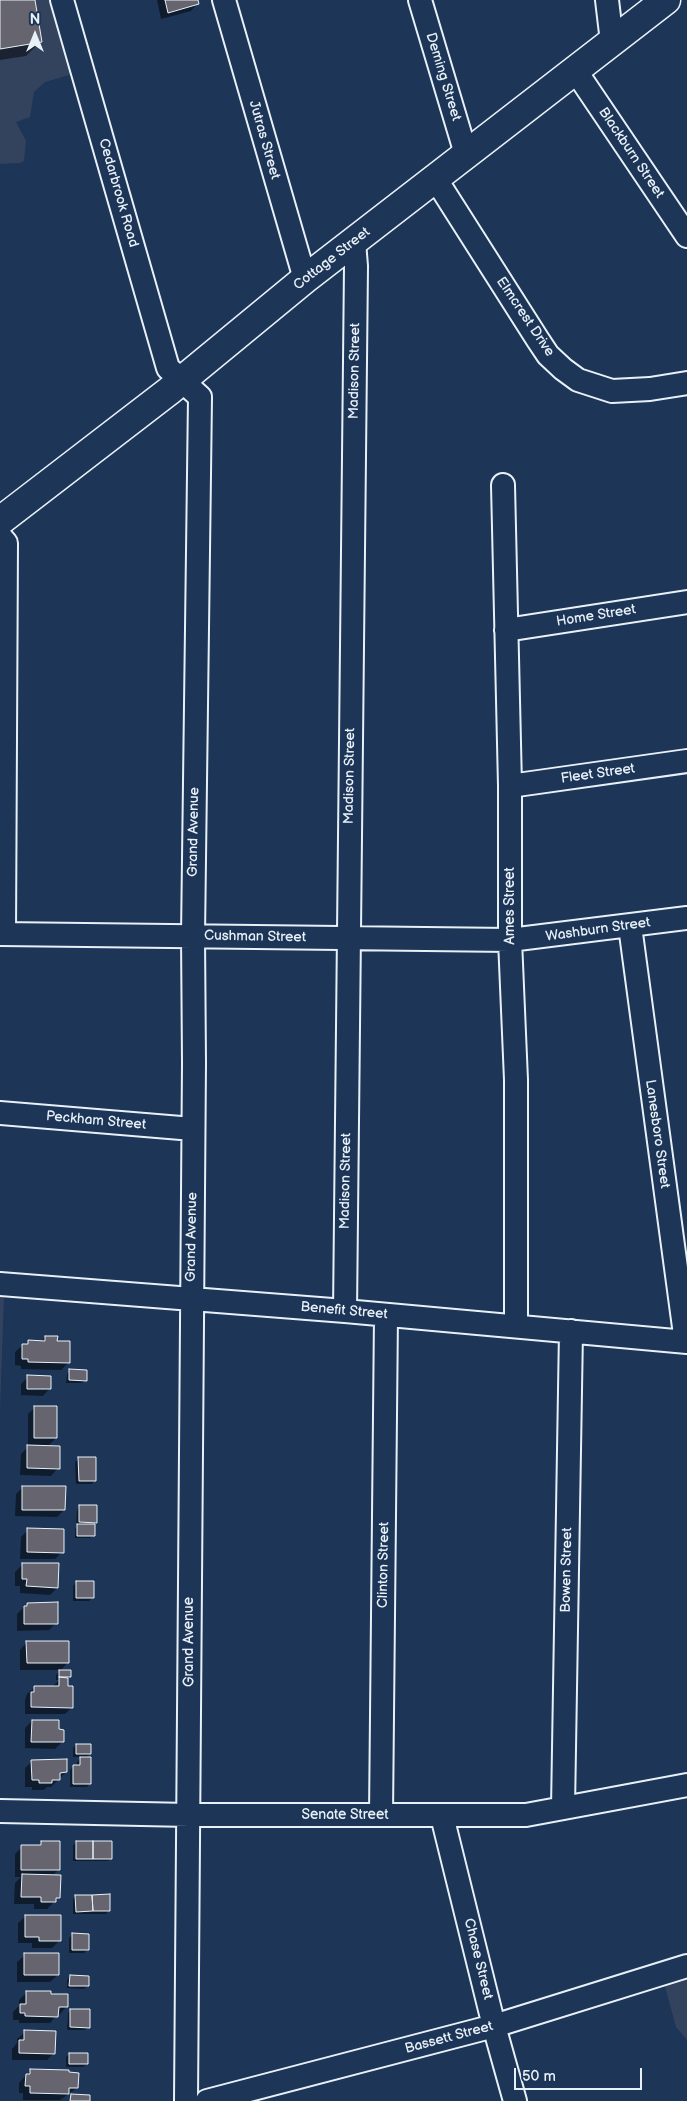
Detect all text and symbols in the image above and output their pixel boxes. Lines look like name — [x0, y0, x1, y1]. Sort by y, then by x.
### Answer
north arrow — [10, 10, 60, 60]
text: N — [30, 11, 40, 28]
street label: Deming Street — [422, 31, 464, 123]
street label: Jutras Street — [245, 99, 283, 181]
street label: Blackburn Street — [595, 105, 667, 201]
street label: Cedarbrook Road — [94, 137, 142, 249]
street label: Cottage Street — [290, 224, 374, 294]
street label: Elmcrest Drive — [492, 274, 558, 360]
street label: Madison Street — [346, 323, 364, 419]
street label: Home Street — [555, 601, 637, 631]
street label: Madison Street — [341, 728, 359, 824]
street label: Fleet Street — [560, 760, 636, 788]
street label: Grand Avenue — [185, 787, 203, 877]
street label: Ames Street — [502, 867, 518, 945]
street label: Washburn Street — [545, 914, 651, 946]
street label: Cushman Street — [204, 928, 306, 946]
street label: Lanesboro Street — [641, 1079, 673, 1189]
street label: Peckham Street — [45, 1108, 147, 1134]
street label: Madison Street — [337, 1133, 355, 1229]
street label: Grand Avenue — [183, 1192, 201, 1282]
street label: Benefit Street — [300, 1299, 388, 1323]
street label: Clinton Street — [375, 1522, 393, 1608]
street label: Bowen Street — [558, 1527, 576, 1613]
street label: Grand Avenue — [181, 1597, 197, 1687]
street label: Senate Street — [302, 1807, 388, 1823]
street label: Chase Street — [460, 1917, 496, 2001]
street label: Bassett Street — [403, 2018, 495, 2058]
scale bar — [517, 2058, 644, 2090]
text: 50 m — [522, 2067, 556, 2086]

